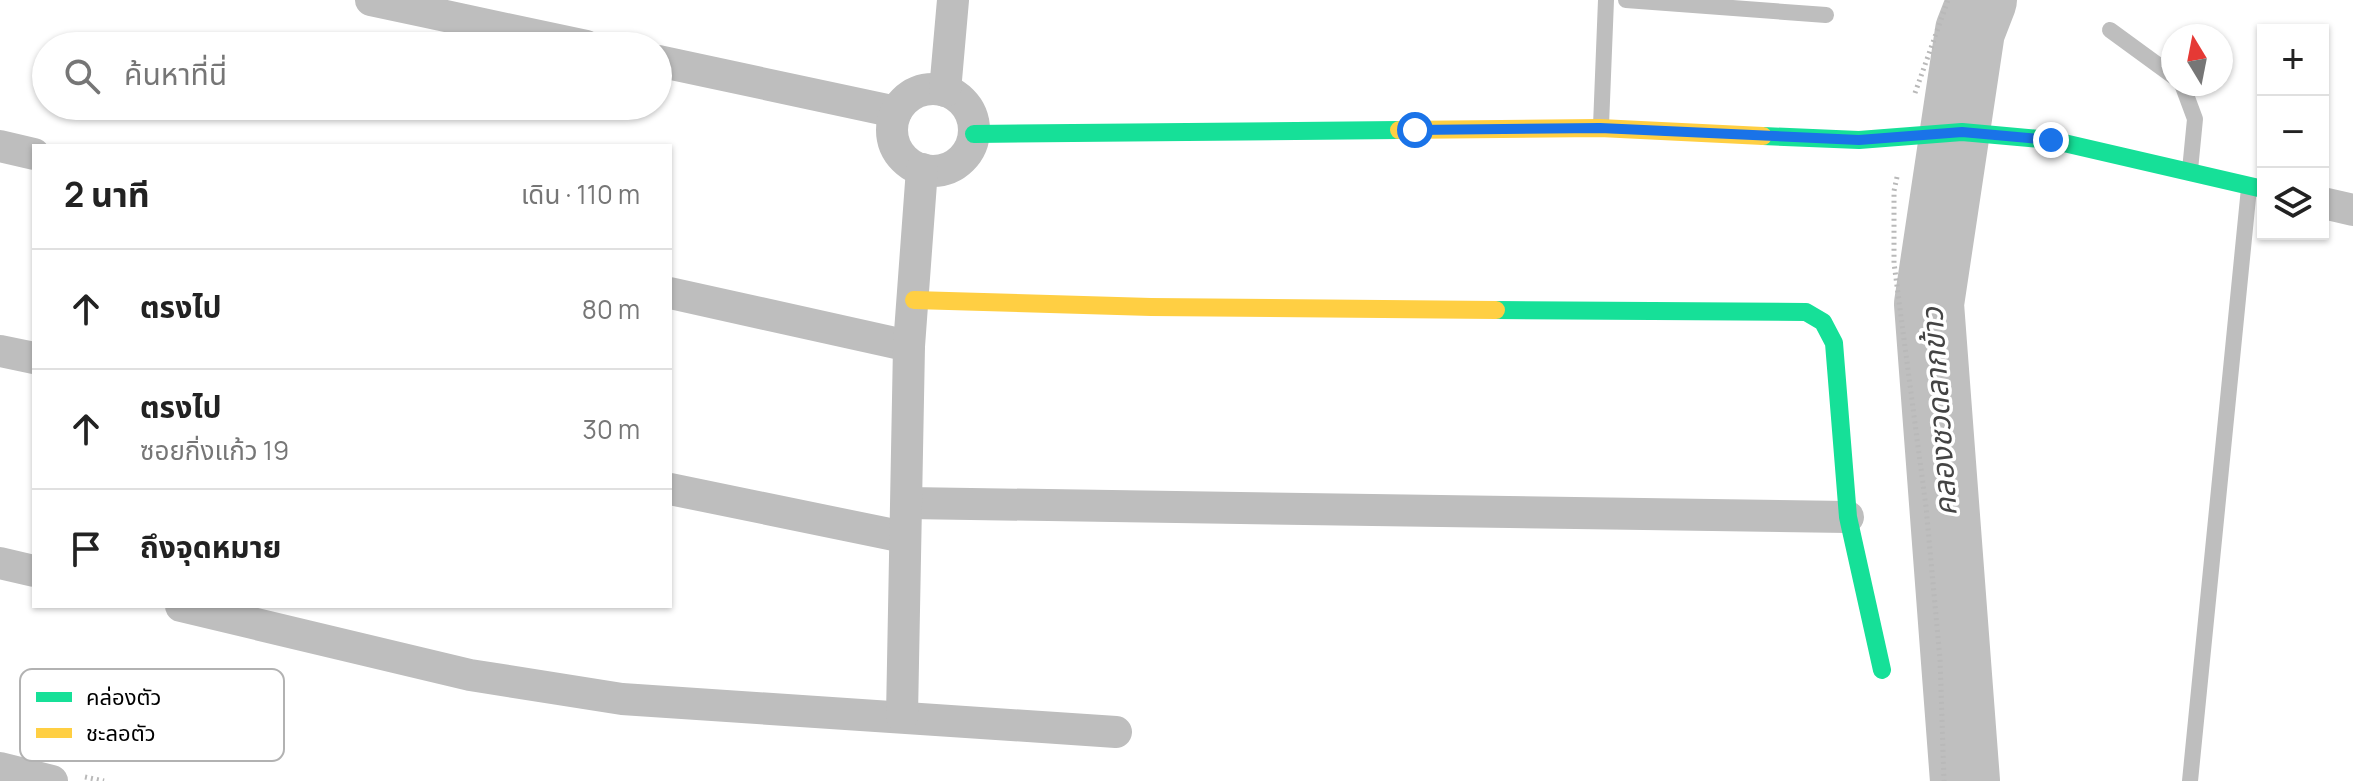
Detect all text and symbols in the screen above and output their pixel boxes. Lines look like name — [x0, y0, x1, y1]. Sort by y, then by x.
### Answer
north arrow — [2161, 24, 2233, 96]
map controls — [2257, 24, 2329, 240]
button: + — [2257, 24, 2329, 96]
search box — [32, 32, 672, 120]
text: ค้นหาที่นี่ — [124, 53, 227, 94]
icon: search — [60, 54, 104, 98]
button: − — [2257, 96, 2329, 168]
route start — [1397, 112, 1433, 148]
route end — [2033, 122, 2069, 158]
button: layers — [2257, 168, 2329, 240]
text: 2 นาที — [64, 171, 150, 217]
text: เดิน · 110 m — [521, 176, 640, 212]
text: ตรงไป — [140, 286, 222, 327]
icon: ahead — [64, 287, 108, 331]
text: 80 m — [582, 291, 640, 327]
water label: คลองชวดลากข้าว — [1910, 305, 1966, 518]
text: ตรงไป — [140, 386, 222, 427]
icon: ahead — [64, 407, 108, 451]
text: 30 m — [583, 411, 640, 447]
text: ซอยกิ่งแก้ว 19 — [140, 432, 289, 468]
text: ถึงจุดหมาย — [140, 526, 281, 567]
icon: arrive — [64, 527, 108, 571]
legend — [20, 669, 284, 761]
text: คล่องตัว — [86, 682, 161, 712]
text: ชะลอตัว — [86, 718, 156, 748]

